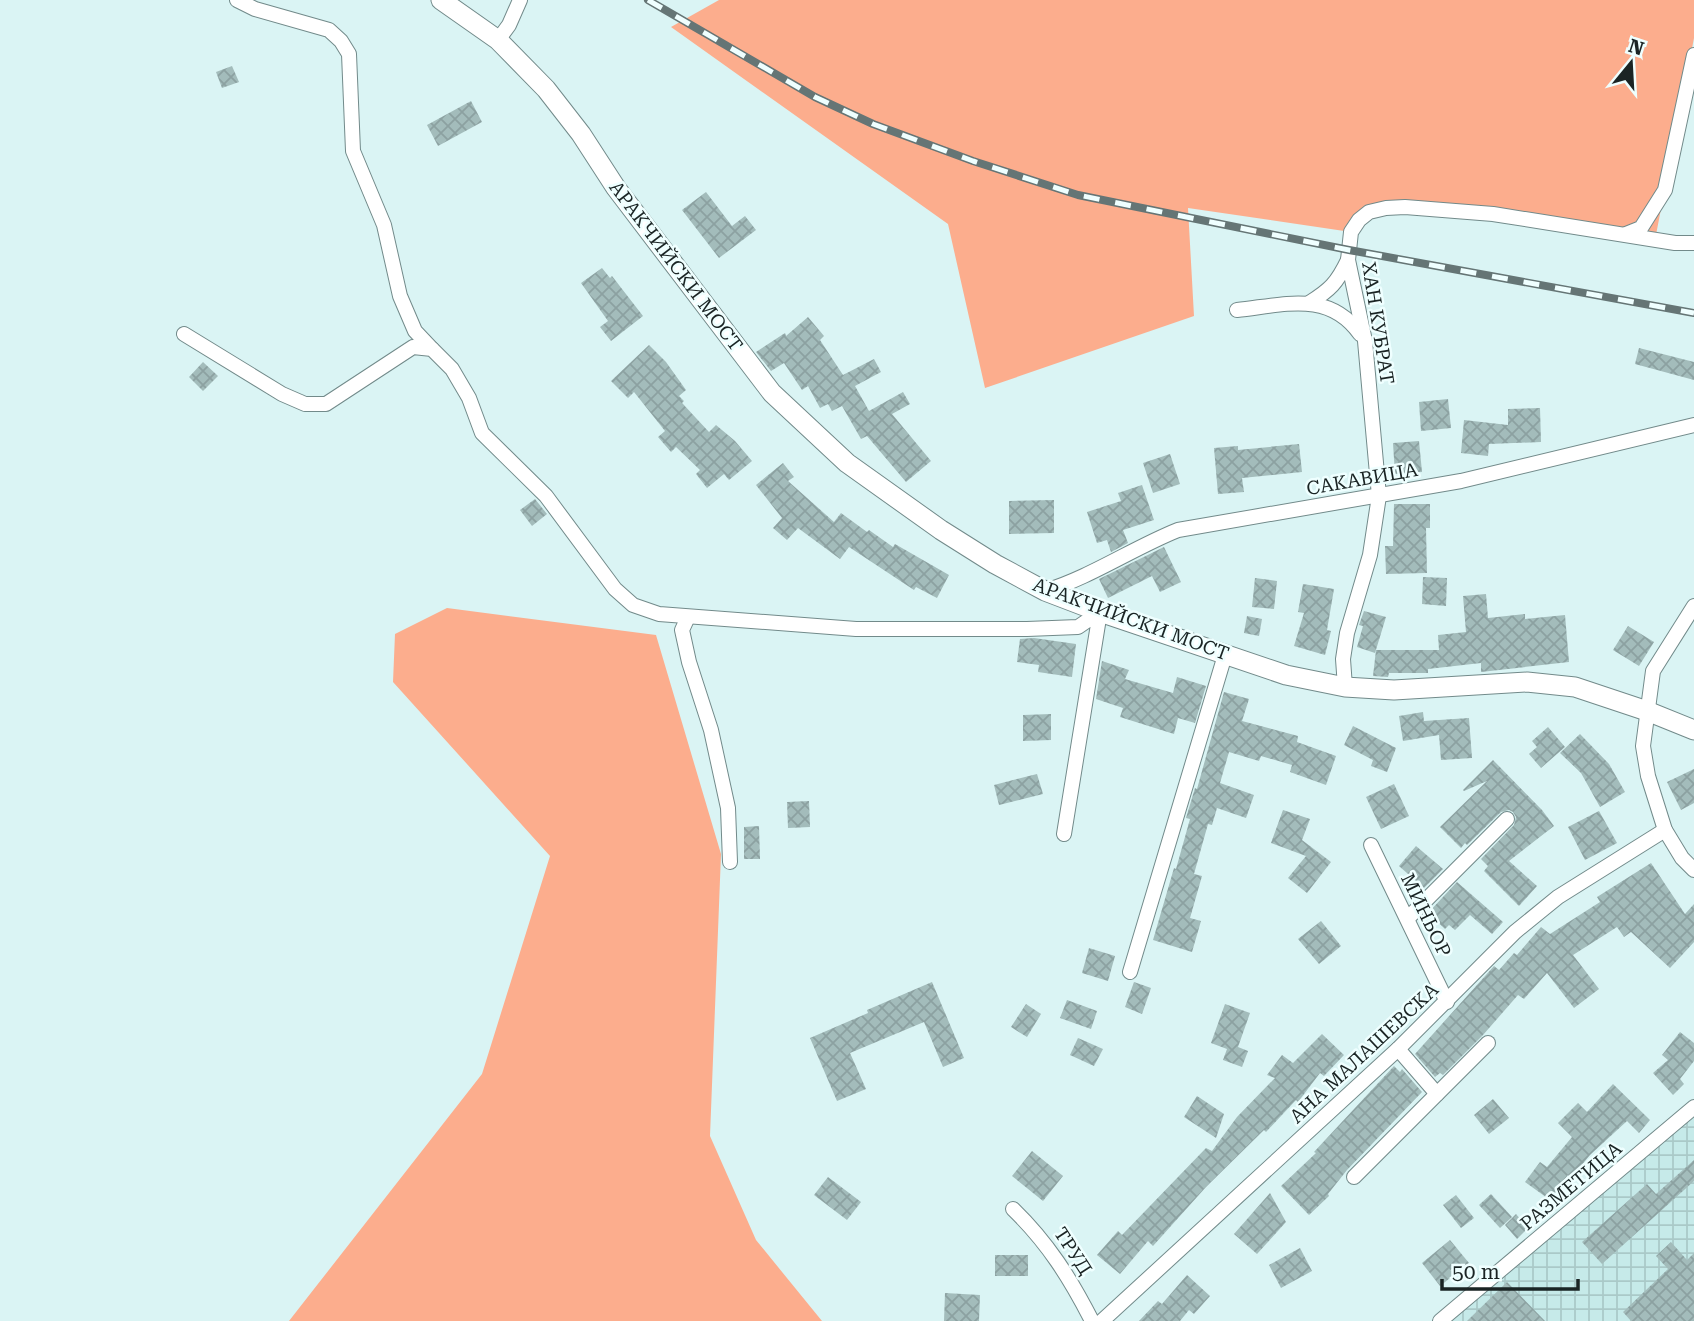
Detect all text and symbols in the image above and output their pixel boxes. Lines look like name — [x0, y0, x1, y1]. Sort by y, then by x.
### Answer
north arrow — [1596, 28, 1666, 98]
text: N — [1626, 34, 1647, 61]
street label: АРАКЧИЙСКИ МОСТ — [605, 176, 747, 356]
street label: ХАН КУБРАТ — [1357, 260, 1399, 386]
street label: САКАВИЦА — [1305, 458, 1420, 500]
street label: АРАКЧИЙСКИ МОСТ — [1030, 573, 1232, 665]
street label: МИНЬОР — [1396, 870, 1456, 960]
street label: АНА МАЛАШЕВСКА — [1285, 978, 1444, 1128]
street label: РАЗМЕТИЦА — [1516, 1136, 1627, 1235]
street label: ТРУД — [1049, 1223, 1097, 1279]
scale bar — [1442, 1248, 1578, 1292]
text: 50 m — [1452, 1260, 1500, 1284]

